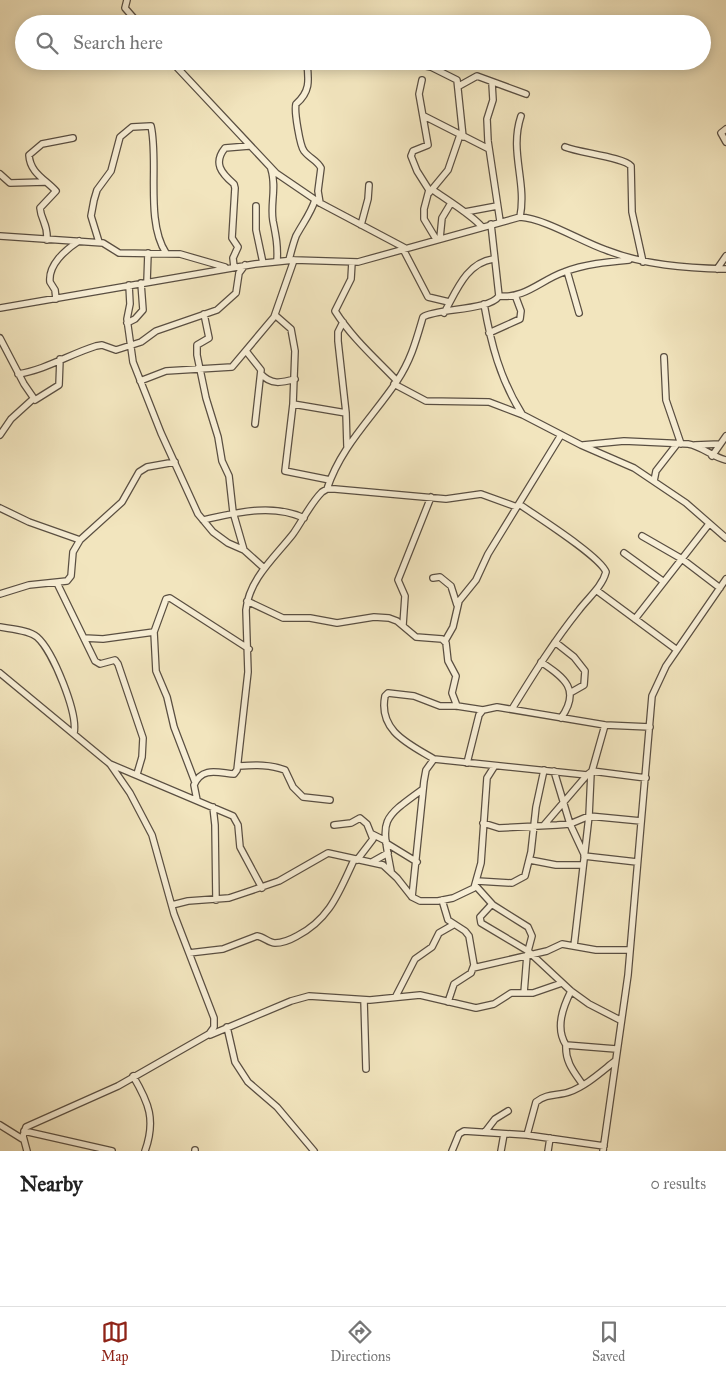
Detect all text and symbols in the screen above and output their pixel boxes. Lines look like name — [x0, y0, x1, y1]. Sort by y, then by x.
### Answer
search box — [15, 15, 711, 70]
icon: search — [33, 29, 61, 57]
text: Search here — [73, 31, 163, 54]
text: Nearby — [20, 1171, 83, 1197]
text: 0 results — [651, 1174, 706, 1193]
tab: Map — [101, 1318, 129, 1365]
tab: Directions — [330, 1318, 391, 1365]
tab: Saved — [592, 1318, 625, 1365]

